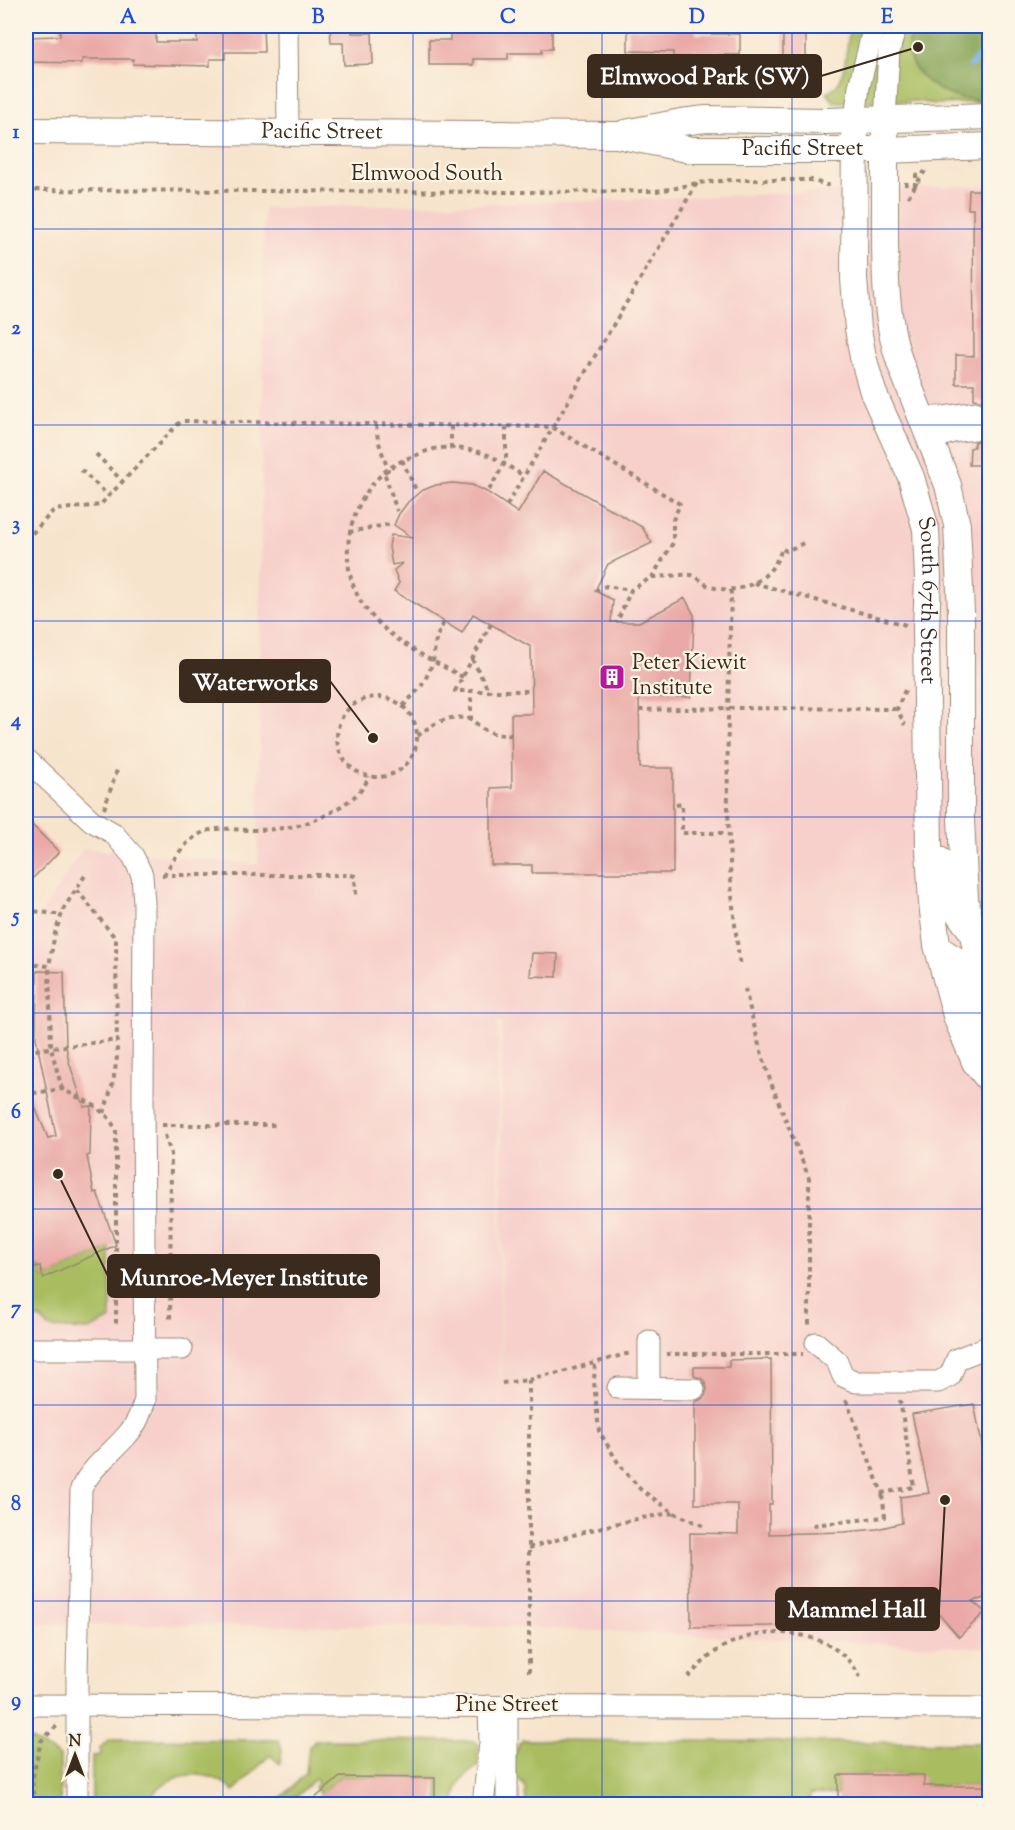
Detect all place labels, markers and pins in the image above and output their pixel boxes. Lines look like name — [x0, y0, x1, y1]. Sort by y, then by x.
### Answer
callout: Elmwood Park (SW) — [588, 55, 821, 97]
place label: Peter Kiewit Institute — [632, 648, 747, 705]
callout: Waterworks — [180, 660, 330, 702]
building icon: Peter Kiewit Institute — [597, 662, 627, 692]
callout: Munroe-Meyer Institute — [108, 1255, 379, 1297]
callout: Mammel Hall — [776, 1588, 939, 1630]

